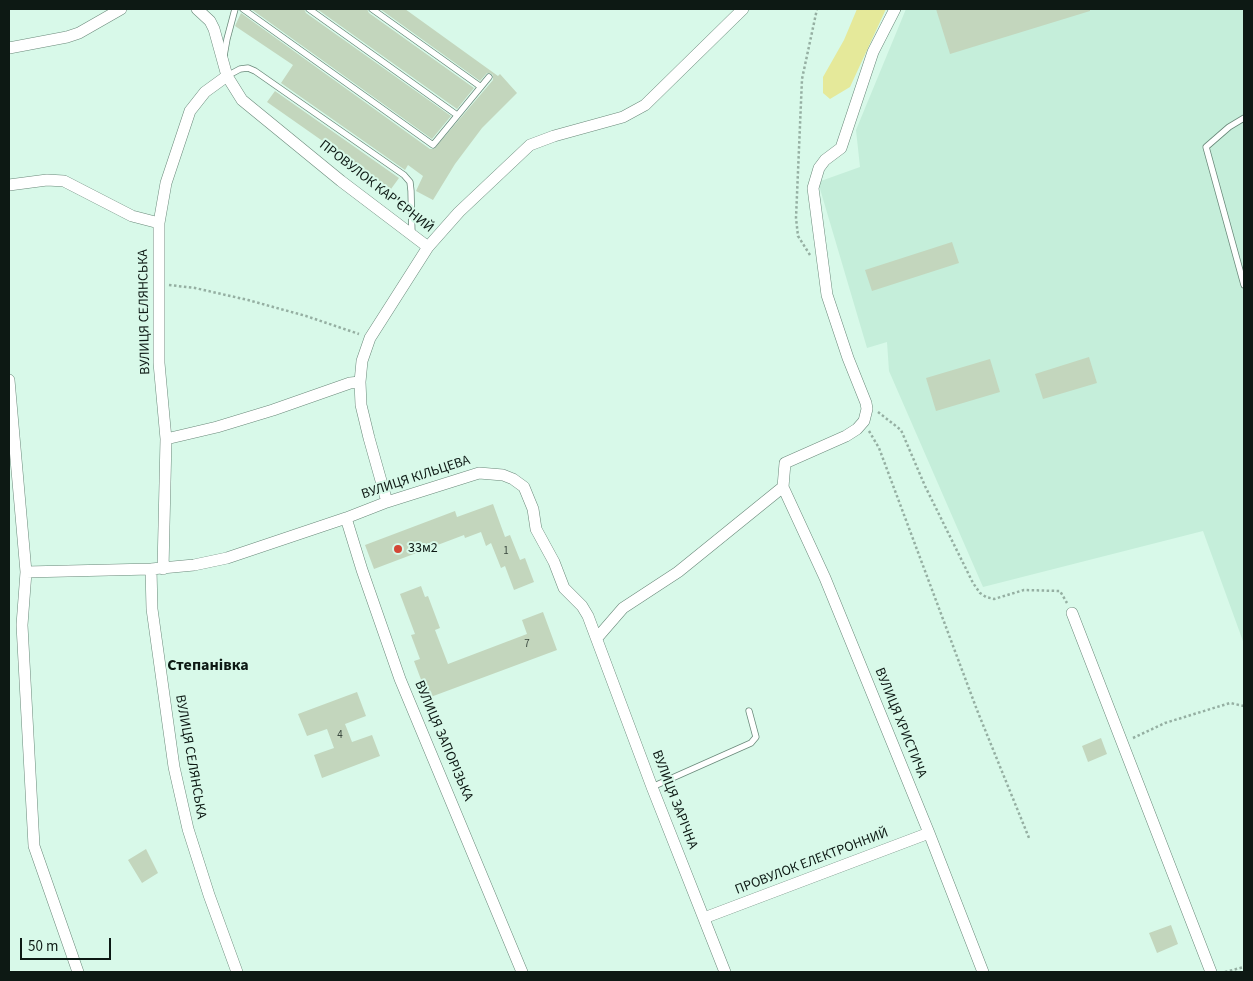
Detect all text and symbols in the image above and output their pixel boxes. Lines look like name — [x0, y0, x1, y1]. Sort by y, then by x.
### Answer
street label: ПРОВУЛОК КАР'ЄРНИЙ — [316, 137, 436, 237]
street label: ВУЛИЦЯ СЕЛЯНСЬКА — [136, 249, 154, 375]
street label: ВУЛИЦЯ КІЛЬЦЕВА — [360, 452, 472, 504]
place label: 33м2 — [408, 541, 438, 557]
marker: 33м2 — [392, 543, 404, 555]
house number: 1 — [503, 545, 509, 559]
house number: 7 — [524, 638, 530, 652]
district label: Степанівка — [167, 656, 249, 676]
street label: ВУЛИЦЯ ХРИСТИЧА — [870, 665, 930, 781]
street label: ВУЛИЦЯ ЗАПОРІЗЬКА — [410, 678, 476, 804]
street label: ВУЛИЦЯ СЕЛЯНСЬКА — [171, 694, 209, 820]
house number: 4 — [337, 729, 343, 743]
street label: ВУЛИЦЯ ЗАРІЧНА — [647, 748, 701, 852]
street label: ПРОВУЛОК ЕЛЕКТРОННИЙ — [733, 825, 891, 899]
scale bar — [22, 928, 114, 960]
text: 50 m — [28, 936, 58, 957]

